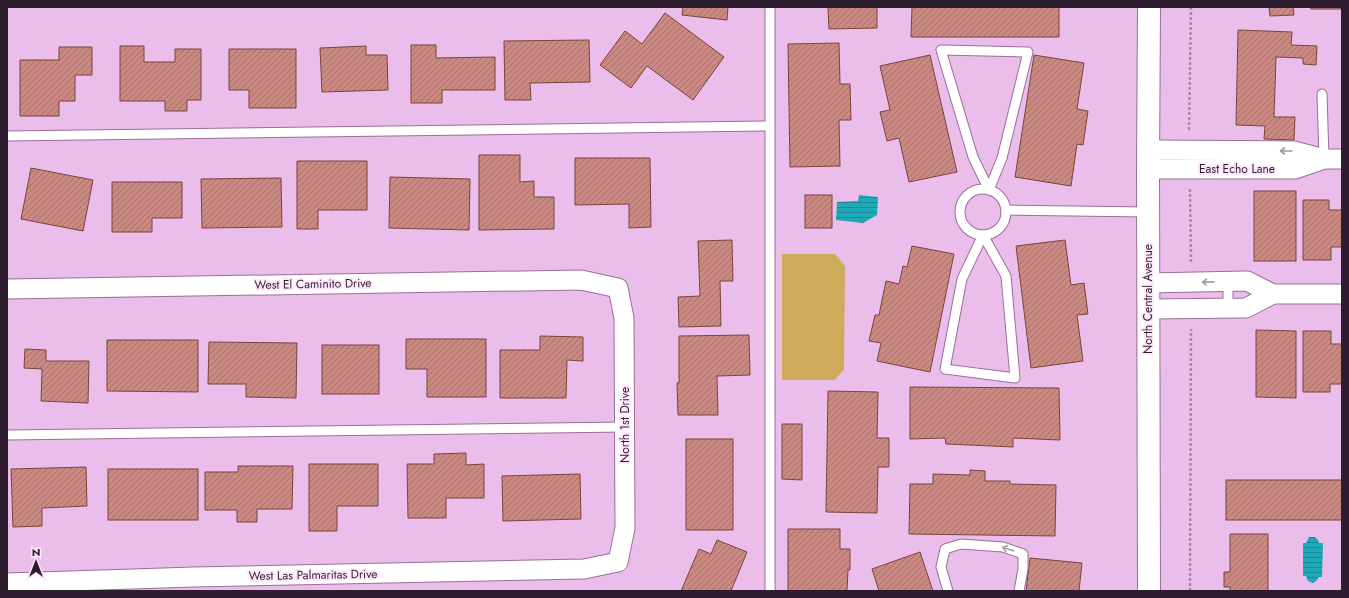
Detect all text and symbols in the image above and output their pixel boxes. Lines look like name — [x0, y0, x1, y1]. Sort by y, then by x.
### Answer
one-way arrow — [1280, 147, 1293, 155]
street label: East Echo Lane — [1199, 160, 1275, 178]
street label: North Central Avenue — [1139, 244, 1157, 354]
street label: West El Caminito Drive — [254, 274, 372, 294]
one-way arrow — [1202, 278, 1215, 286]
street label: North 1st Drive — [616, 387, 634, 463]
north arrow — [16, 542, 56, 582]
text: N — [32, 544, 40, 560]
one-way arrow — [1002, 545, 1015, 552]
street label: West Las Palmaritas Drive — [248, 565, 378, 585]

